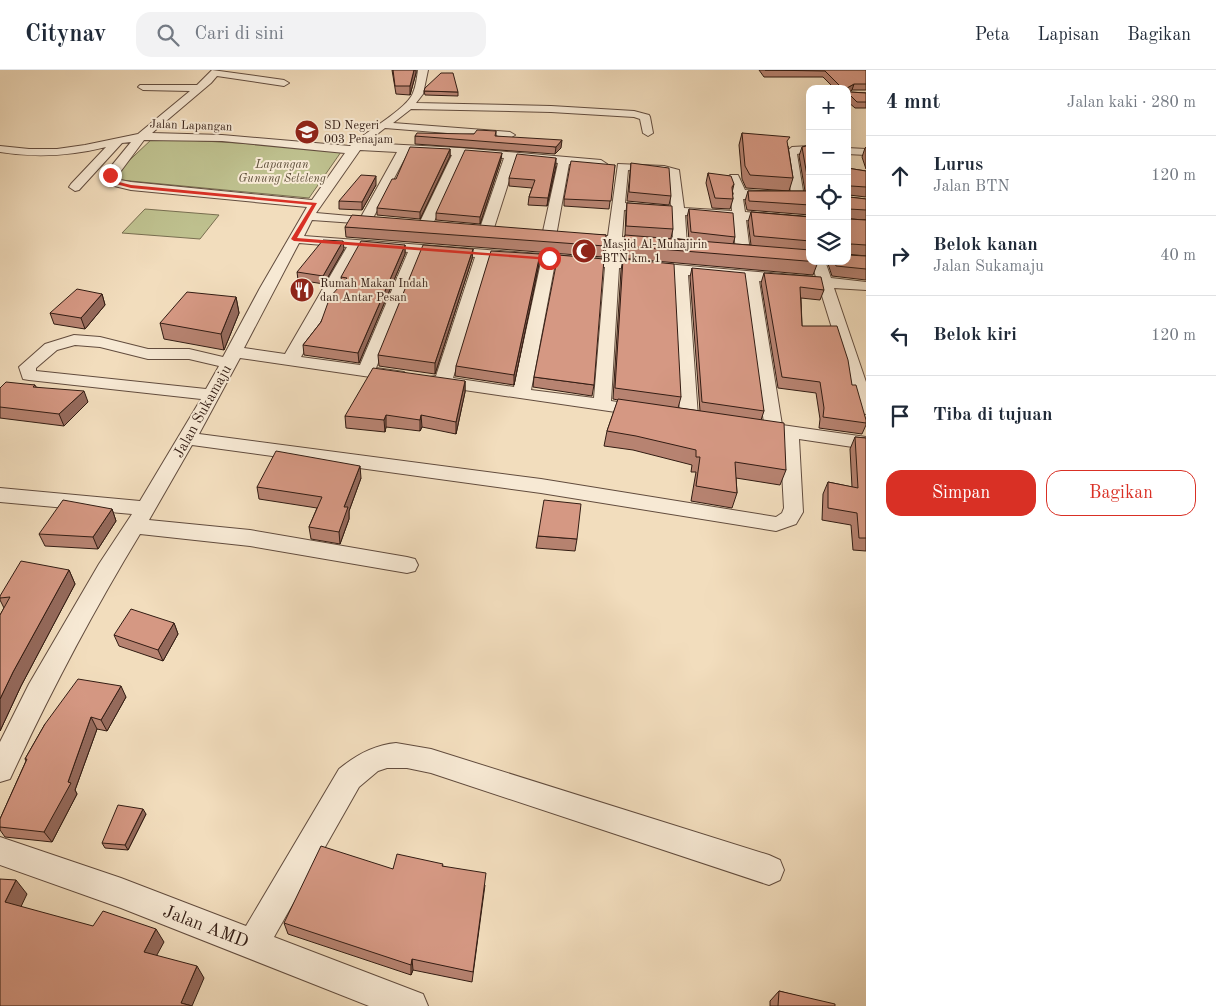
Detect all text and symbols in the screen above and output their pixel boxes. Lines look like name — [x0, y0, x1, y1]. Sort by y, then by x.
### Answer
search box — [136, 12, 486, 57]
icon: search — [154, 21, 182, 49]
text: Citynav — [25, 23, 106, 47]
text: Cari di sini — [194, 25, 284, 44]
text: Peta — [975, 26, 1010, 44]
text: Lapisan — [1038, 26, 1099, 44]
text: Bagikan — [1127, 26, 1191, 44]
map controls — [806, 85, 851, 265]
button: + — [806, 85, 851, 130]
text: 4 mnt — [886, 92, 940, 113]
text: Jalan kaki · 280 m — [1067, 95, 1196, 111]
street label: Jalan Lapangan — [149, 119, 233, 133]
school or university icon: SD Negeri 003 Penajam — [294, 119, 320, 145]
place label: SD Negeri 003 Penajam — [324, 120, 393, 146]
button: − — [806, 130, 851, 175]
text: Lurus — [933, 156, 983, 175]
park label: Lapangan Gunung Seteleng — [238, 159, 326, 185]
icon: ahead — [886, 162, 914, 190]
route end — [99, 164, 122, 187]
text: 120 m — [1151, 168, 1196, 184]
button: locate — [806, 175, 851, 220]
text: Jalan BTN — [933, 179, 1010, 195]
button: layers — [806, 220, 851, 265]
text: Belok kanan — [933, 236, 1038, 255]
mosque icon: Masjid Al-Muhajirin BTN km. 1 — [571, 238, 597, 264]
place label: Masjid Al-Muhajirin BTN km. 1 — [602, 239, 708, 265]
icon: right — [886, 242, 914, 270]
route start — [538, 247, 561, 270]
text: 40 m — [1160, 248, 1196, 264]
text: Jalan Sukamaju — [933, 259, 1044, 275]
restaurant icon: Rumah Makan Indah dan Antar Pesan — [289, 277, 315, 303]
place label: Rumah Makan Indah dan Antar Pesan — [320, 278, 429, 304]
icon: left — [886, 322, 914, 350]
text: Belok kiri — [933, 326, 1017, 345]
text: 120 m — [1151, 328, 1196, 344]
street label: Jalan Sukamaju — [172, 363, 235, 461]
icon: arrive — [886, 402, 914, 430]
text: Tiba di tujuan — [933, 406, 1053, 425]
button: Simpan — [886, 470, 1036, 516]
button: Bagikan — [1046, 470, 1196, 516]
street label: Jalan AMD — [160, 902, 251, 951]

